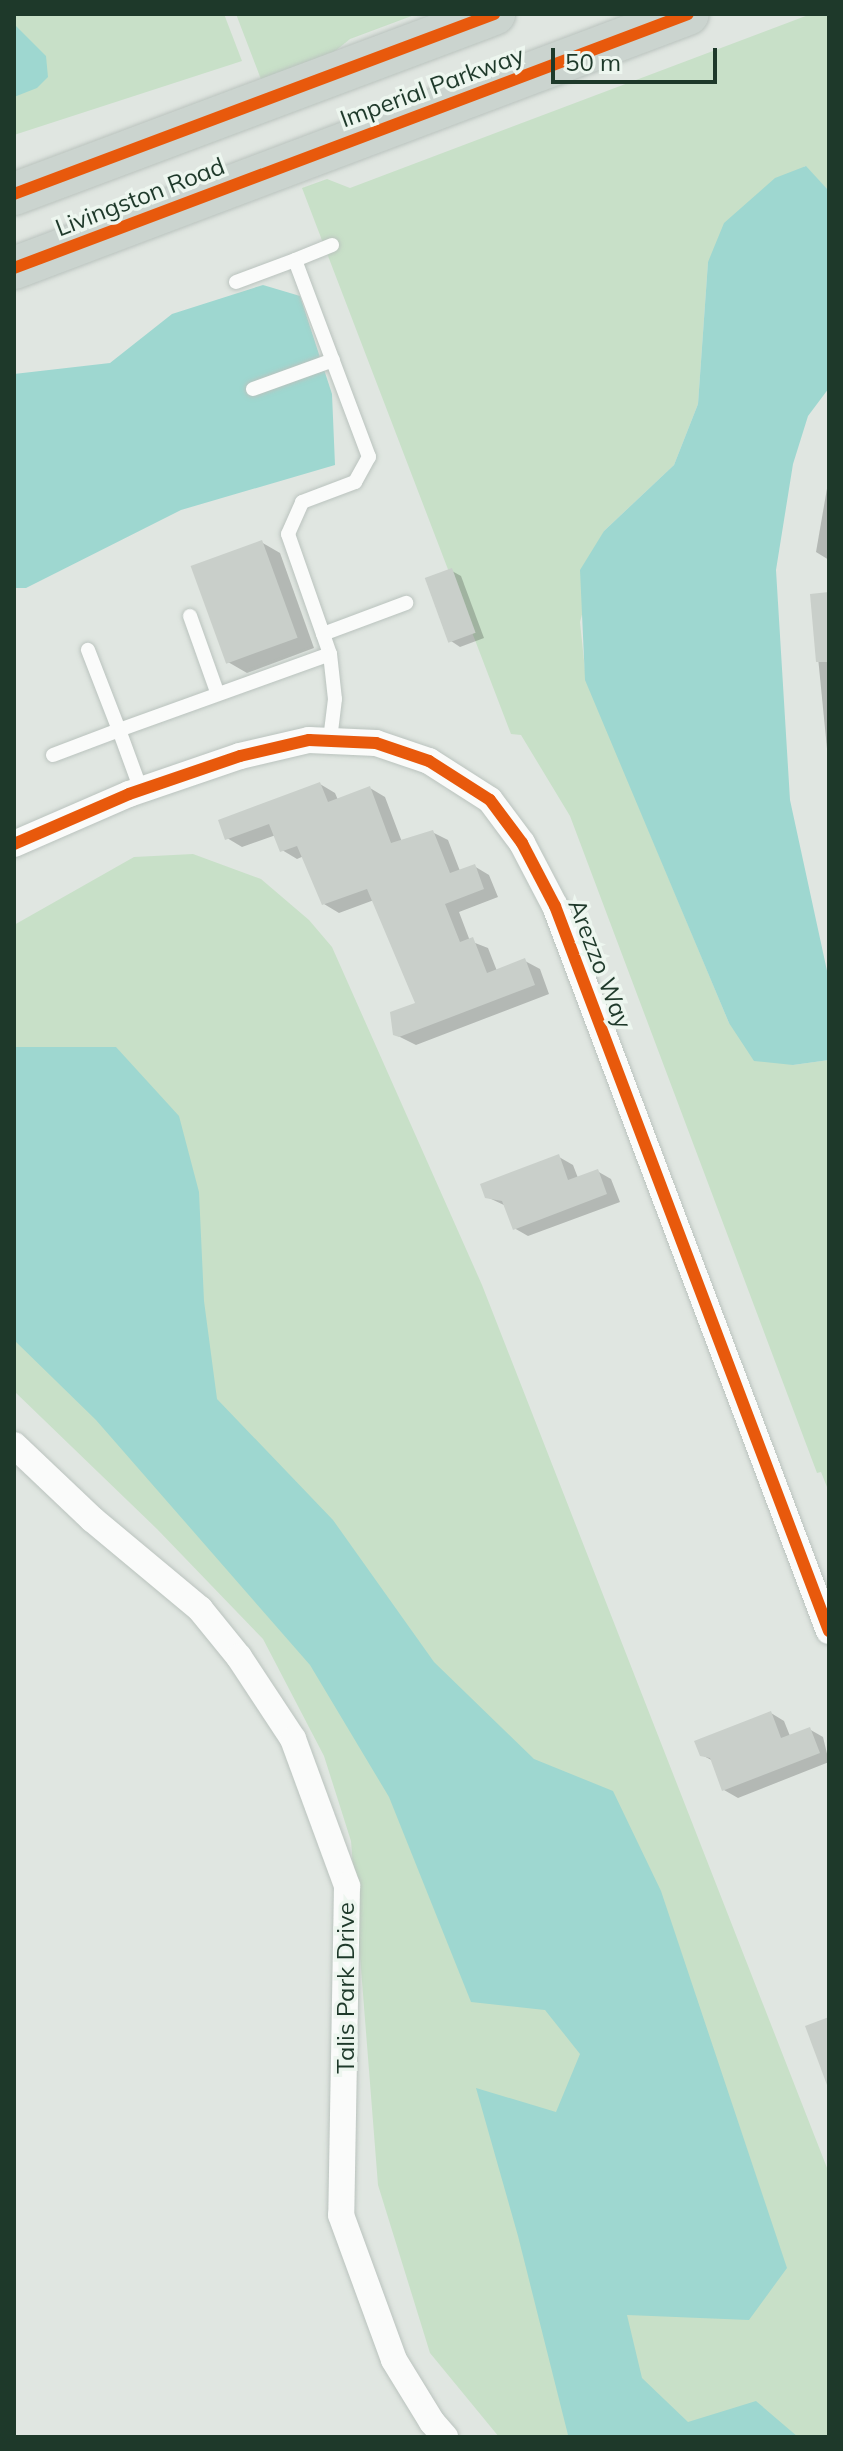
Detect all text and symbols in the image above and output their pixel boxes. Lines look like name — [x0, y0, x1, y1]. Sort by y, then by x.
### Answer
scale bar — [555, 32, 721, 82]
street label: Imperial Parkway — [336, 40, 528, 134]
text: 50 m — [565, 47, 621, 77]
street label: Livingston Road — [51, 152, 229, 242]
street label: Arezzo Way — [562, 895, 638, 1033]
street label: Talis Park Drive — [332, 1902, 360, 2074]

